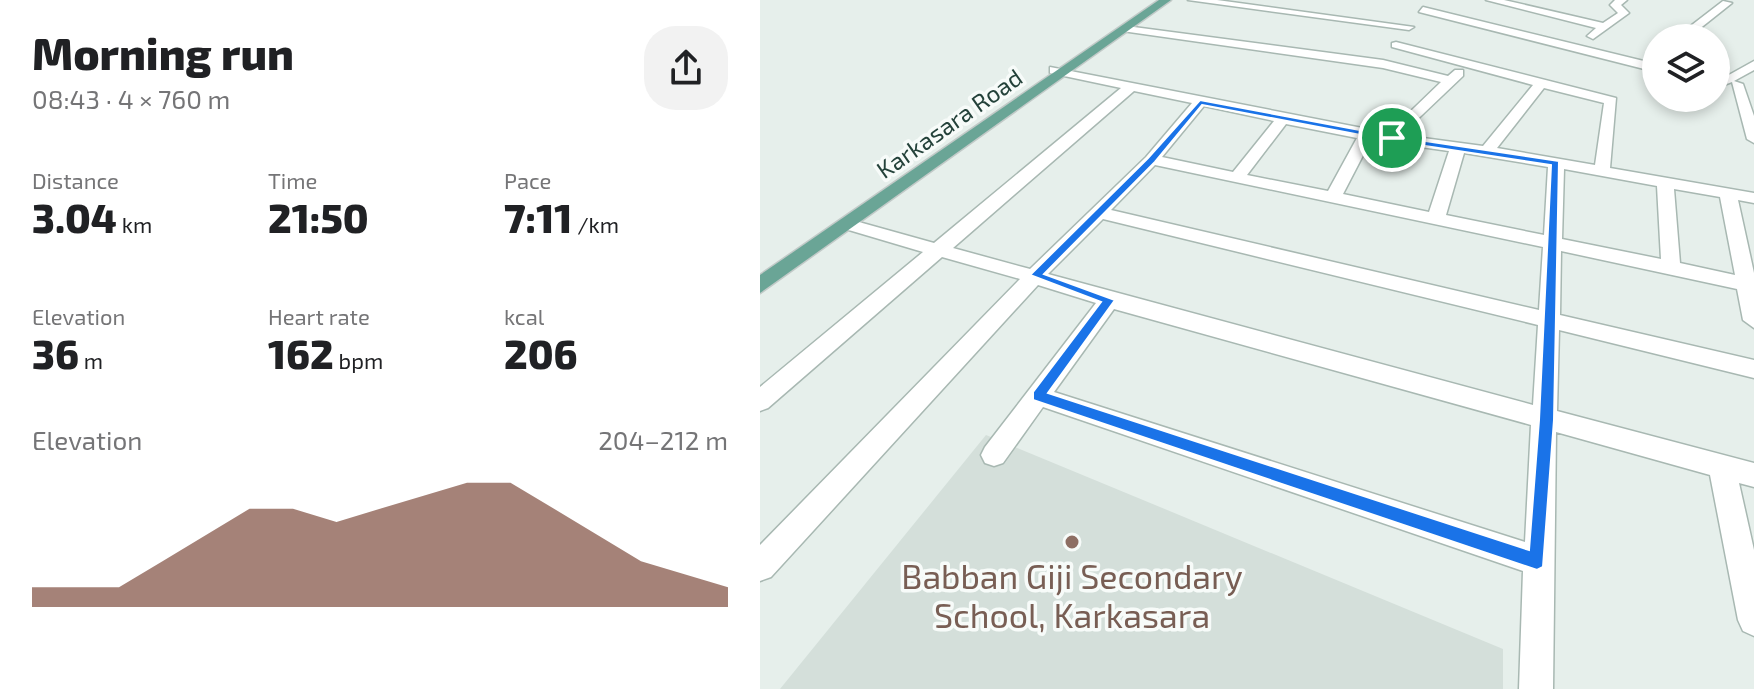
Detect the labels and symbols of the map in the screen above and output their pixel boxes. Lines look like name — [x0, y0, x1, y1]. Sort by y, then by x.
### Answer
street label: Karkasara Road — [871, 62, 1027, 184]
pin — [1358, 104, 1426, 172]
marker: Babban Giji Secondary School, Karkasara — [1063, 533, 1081, 551]
place label: Babban Giji Secondary School, Karkasara — [901, 555, 1243, 635]

